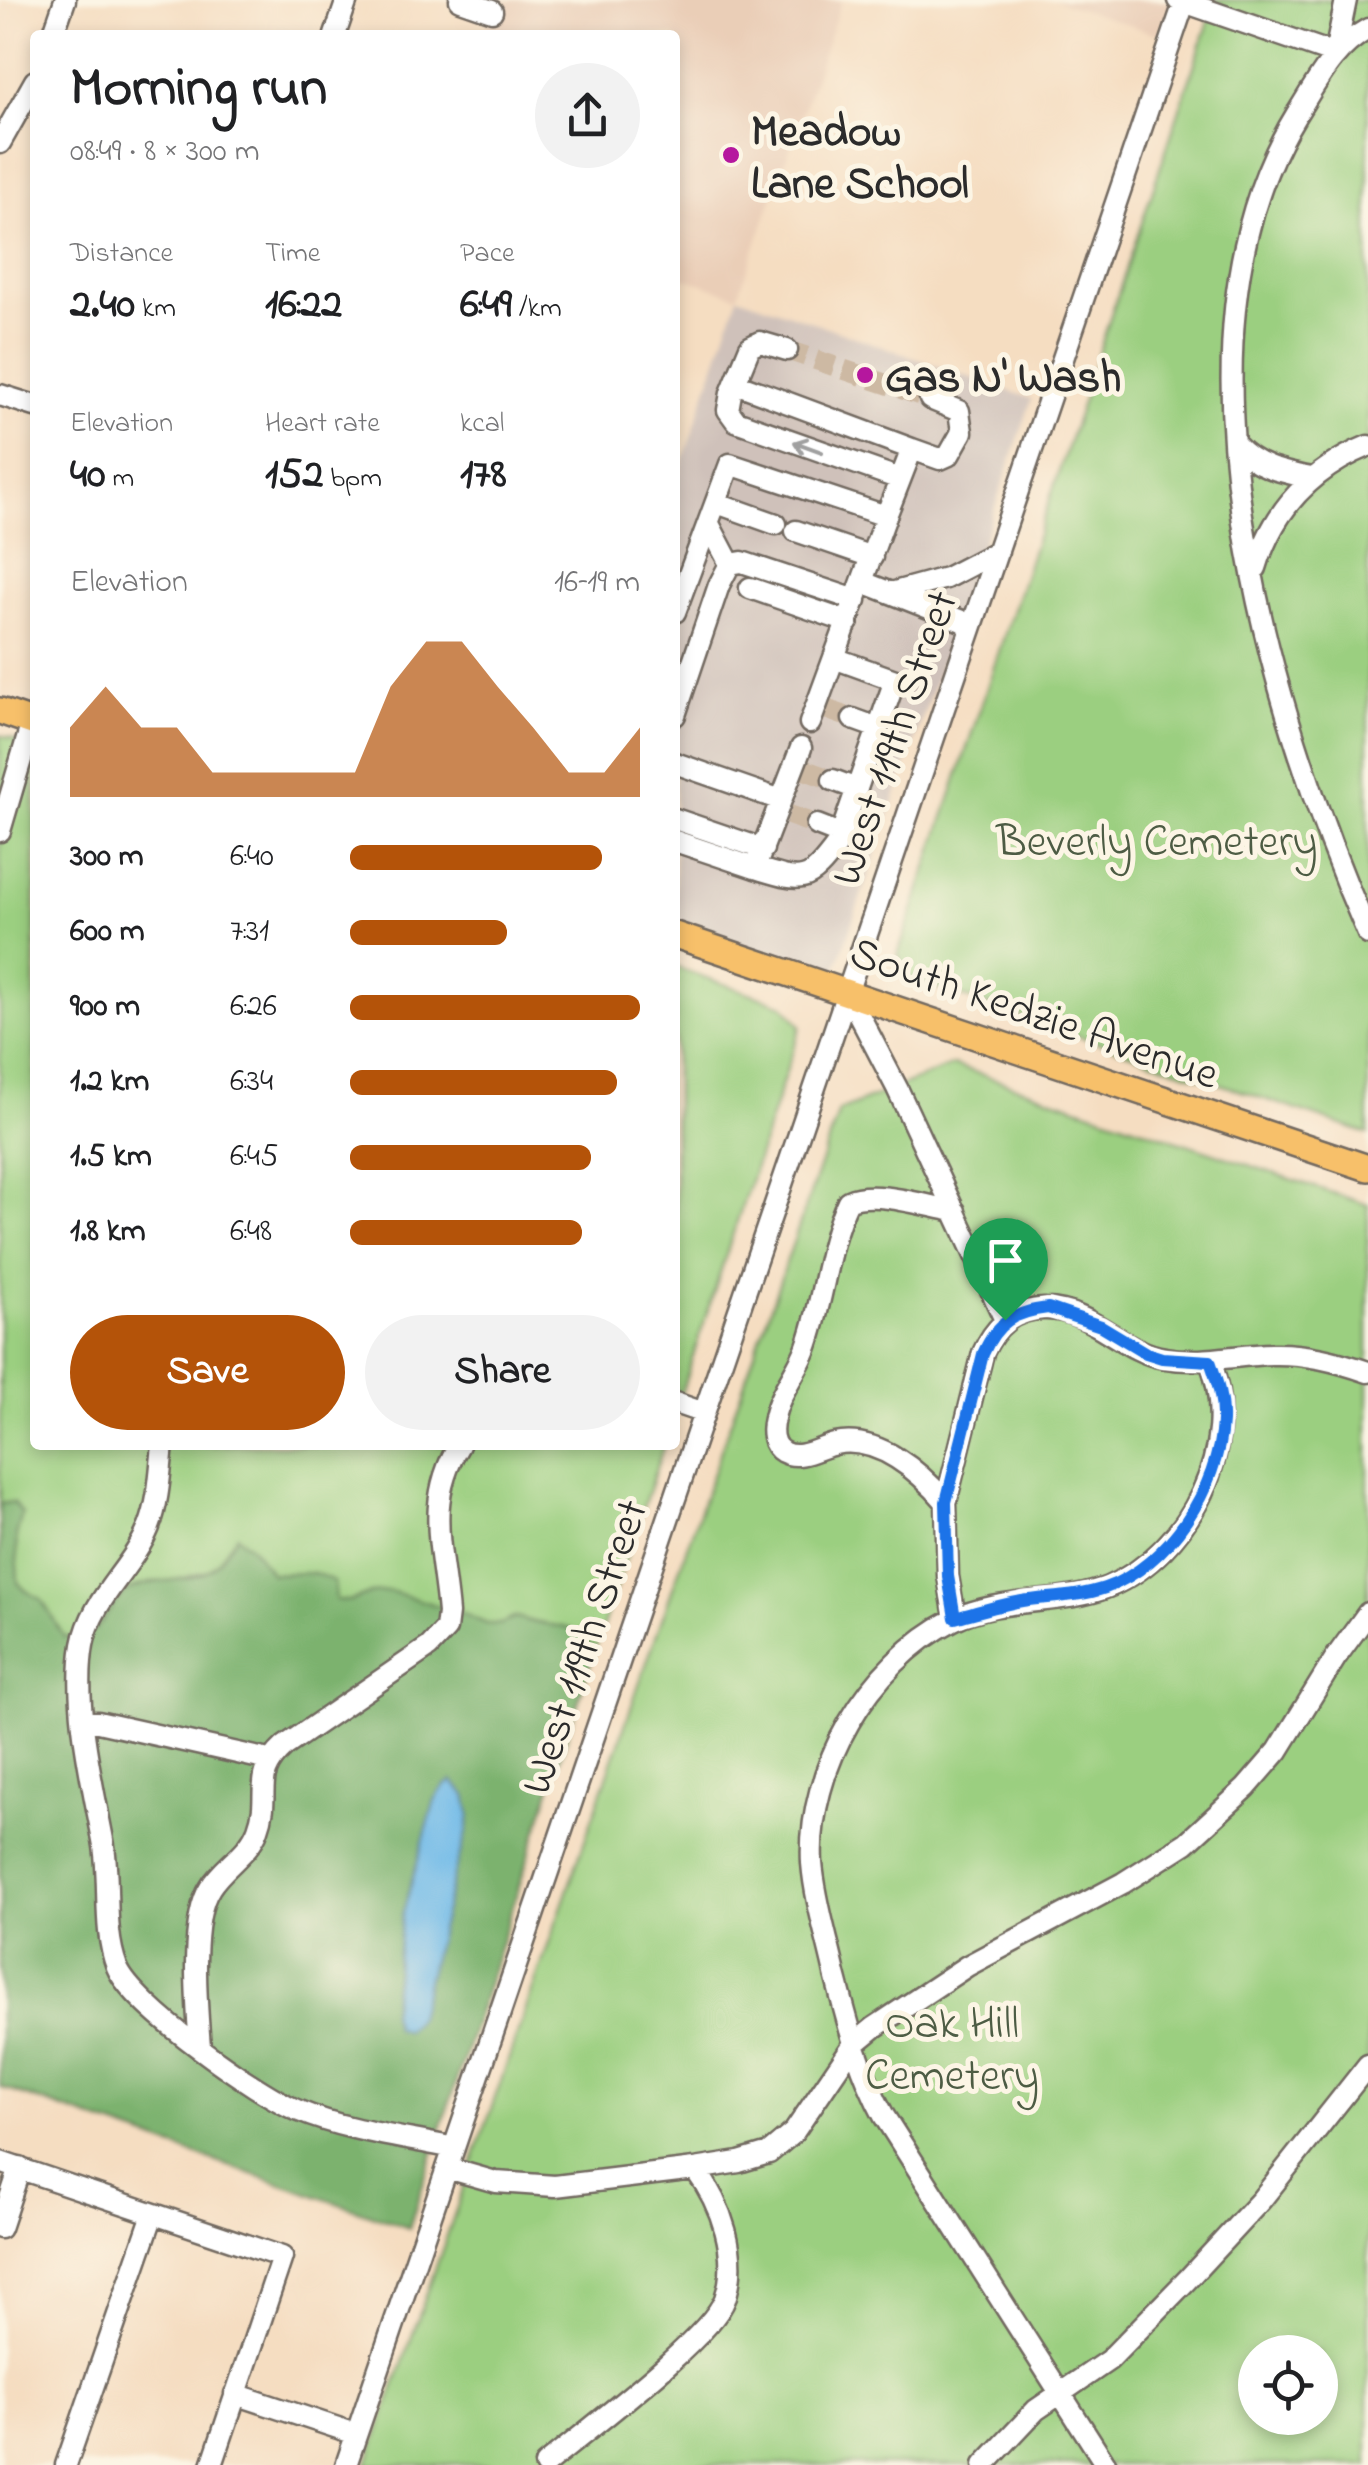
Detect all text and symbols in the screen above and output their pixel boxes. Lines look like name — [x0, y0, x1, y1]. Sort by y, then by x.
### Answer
text: Morning run — [70, 51, 327, 131]
button: share — [535, 63, 640, 168]
place label: Meadow Lane School — [751, 101, 969, 219]
text: 08:49 · 8 × 300 m — [70, 129, 260, 176]
marker: Meadow Lane School — [720, 144, 742, 166]
text: Distance — [70, 234, 173, 275]
text: Time — [265, 234, 320, 275]
text: Pace — [460, 234, 515, 275]
text: 2.40 — [70, 275, 135, 336]
text: 16:22 — [265, 275, 342, 336]
text: 6:49 — [460, 275, 512, 336]
text: km — [135, 289, 176, 330]
text: /km — [512, 289, 562, 330]
place label: Gas N' Wash — [885, 347, 1121, 413]
marker: Gas N' Wash — [854, 364, 876, 386]
text: Elevation — [70, 404, 173, 445]
text: Heart rate — [265, 404, 380, 445]
text: kcal — [460, 404, 505, 445]
one-way arrow — [792, 436, 824, 454]
text: 40 — [70, 445, 105, 506]
text: 152 — [265, 445, 323, 506]
text: 178 — [460, 445, 506, 506]
text: m — [105, 459, 134, 500]
text: bpm — [323, 459, 382, 500]
text: Elevation — [70, 560, 188, 607]
text: 16–19 m — [554, 560, 640, 607]
street label: West 119th Street — [815, 582, 978, 895]
park label: Beverly Cemetery — [995, 811, 1318, 877]
text: 300 m — [70, 834, 144, 881]
text: 6:40 — [230, 834, 274, 881]
text: 600 m — [70, 909, 145, 956]
text: 7:31 — [230, 909, 269, 956]
street label: South Kedzie Avenue — [840, 922, 1227, 1110]
text: 900 m — [70, 984, 140, 1031]
text: 6:26 — [230, 984, 277, 1031]
text: 1.2 km — [70, 1059, 149, 1106]
text: 6:34 — [230, 1059, 273, 1106]
text: 1.5 km — [70, 1134, 152, 1181]
text: 6:45 — [230, 1134, 278, 1181]
text: 1.8 km — [70, 1209, 146, 1256]
text: 6:48 — [230, 1209, 272, 1256]
pin — [963, 1218, 1048, 1321]
icon: arrive — [978, 1233, 1033, 1288]
button: Save — [70, 1315, 345, 1430]
button: Share — [365, 1315, 640, 1430]
street label: West 119th Street — [505, 1491, 668, 1804]
park label: Oak Hill Cemetery — [865, 1993, 1039, 2111]
map controls — [1238, 2335, 1338, 2435]
button: locate — [1238, 2335, 1338, 2435]

